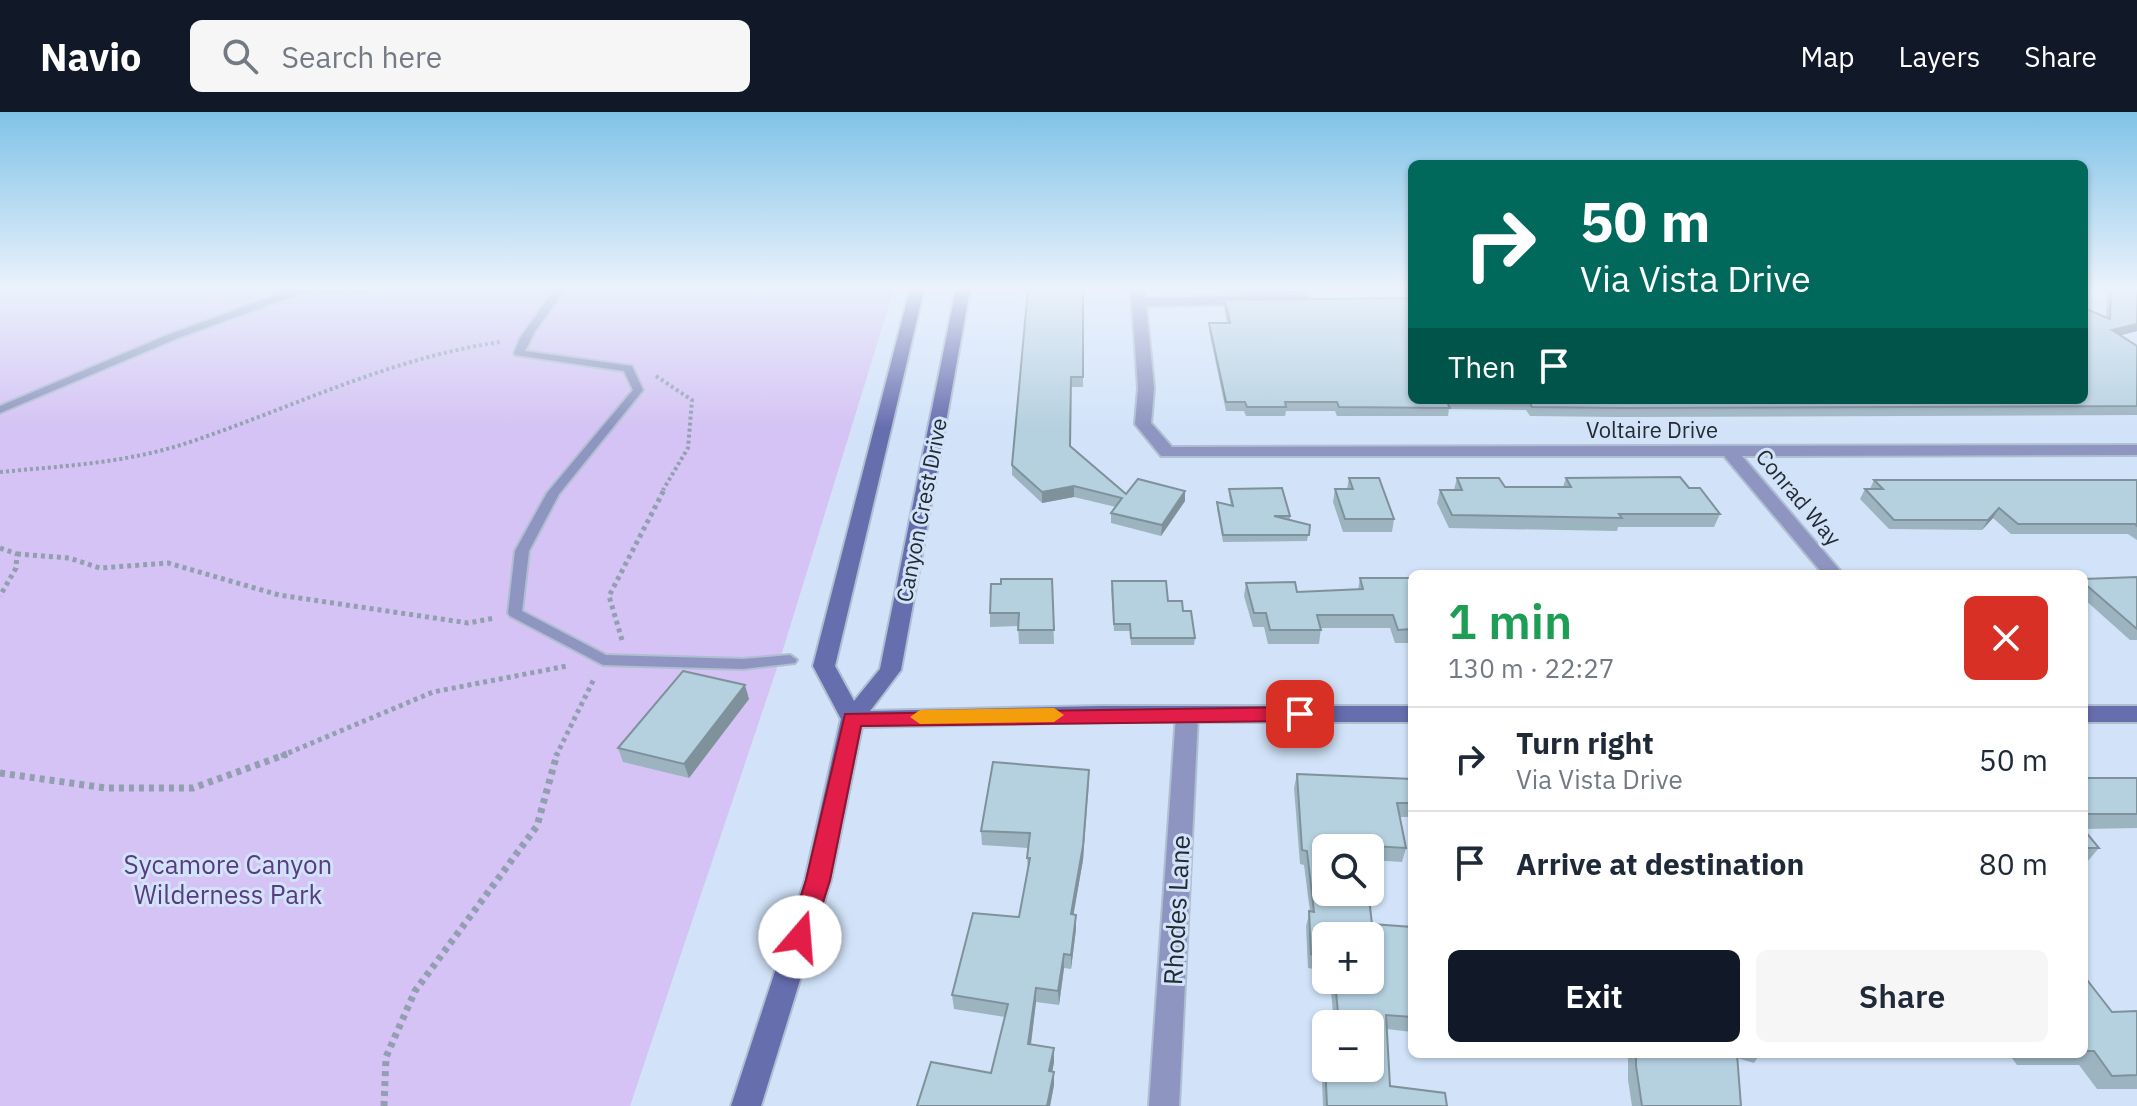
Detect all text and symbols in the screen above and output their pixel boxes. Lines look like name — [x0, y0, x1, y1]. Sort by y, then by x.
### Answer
search box — [190, 20, 750, 92]
text: Navio — [40, 32, 142, 81]
icon: search — [218, 34, 262, 78]
text: Search here — [282, 37, 442, 76]
text: Map — [1800, 38, 1854, 75]
text: Layers — [1898, 38, 1980, 75]
text: Share — [2024, 38, 2097, 75]
text: 50 m — [1580, 185, 1710, 257]
icon: right — [1448, 192, 1552, 296]
text: Via Vista Drive — [1580, 255, 1811, 302]
icon: arrive — [1532, 344, 1576, 388]
text: Then — [1448, 347, 1516, 386]
street label: Voltaire Drive — [1586, 415, 1718, 444]
street label: Canyon Crest Drive — [889, 416, 953, 604]
street label: Conrad Way — [1750, 442, 1848, 552]
text: 1 min — [1448, 590, 1572, 652]
button: close — [1964, 596, 2048, 680]
text: 130 m · 22:27 — [1448, 651, 1614, 685]
pin — [1266, 680, 1334, 748]
icon: arrive — [1278, 692, 1322, 736]
text: Turn right — [1516, 723, 1654, 762]
icon: right — [1448, 737, 1492, 781]
text: 50 m — [1979, 740, 2048, 779]
text: Via Vista Drive — [1516, 762, 1683, 796]
street label: Rhodes Lane — [1155, 834, 1197, 986]
map controls — [1312, 834, 1384, 1082]
button: search — [1312, 834, 1384, 906]
icon: arrive — [1448, 841, 1492, 885]
text: Arrive at destination — [1516, 844, 1804, 883]
text: 80 m — [1979, 844, 2048, 883]
park label: Sycamore Canyon Wilderness Park — [124, 847, 332, 911]
position arrow — [758, 895, 842, 979]
button: + — [1312, 922, 1384, 994]
button: Exit — [1448, 950, 1740, 1042]
button: Share — [1756, 950, 2048, 1042]
button: − — [1312, 1010, 1384, 1082]

